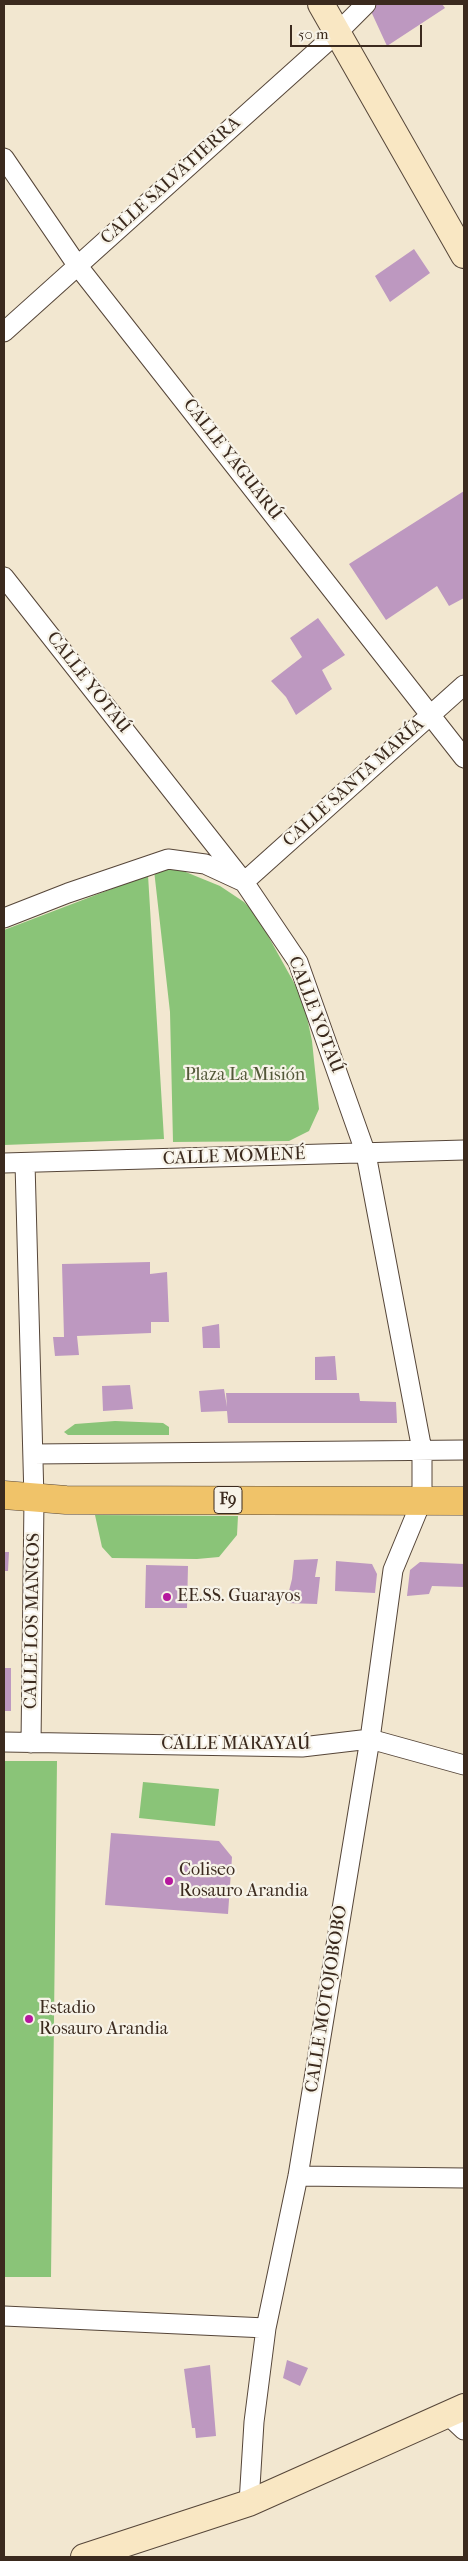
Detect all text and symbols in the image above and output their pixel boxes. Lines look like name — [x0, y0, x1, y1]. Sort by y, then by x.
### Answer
scale bar — [293, 15, 426, 47]
text: 50 m — [298, 25, 328, 43]
street label: CALLE SALVATIERRA — [97, 113, 245, 249]
street label: CALLE YAGUARÚ — [178, 395, 286, 525]
street label: CALLE YOTAÚ — [42, 628, 134, 738]
street label: CALLE SANTA MARÍA — [279, 714, 429, 852]
street label: CALLE YOTAÚ — [283, 954, 347, 1076]
park label: Plaza La Misión — [185, 1065, 305, 1087]
street label: CALLE MOMENÉ — [162, 1144, 306, 1170]
road number: F9 — [214, 1486, 242, 1514]
street label: CALLE LOS MANGOS — [21, 1533, 45, 1709]
place label: EE.SS. Guarayos — [177, 1586, 300, 1608]
marker: EE.SS. Guarayos — [161, 1591, 173, 1603]
street label: CALLE MARAYAÚ — [161, 1734, 311, 1756]
place label: Coliseo Rosauro Arandia — [179, 1860, 308, 1902]
marker: Coliseo Rosauro Arandia — [163, 1875, 175, 1887]
street label: CALLE MOTOJOBOBO — [302, 1904, 352, 2094]
place label: Estadio Rosauro Arandia — [39, 1998, 168, 2040]
marker: Estadio Rosauro Arandia — [23, 2013, 35, 2025]

